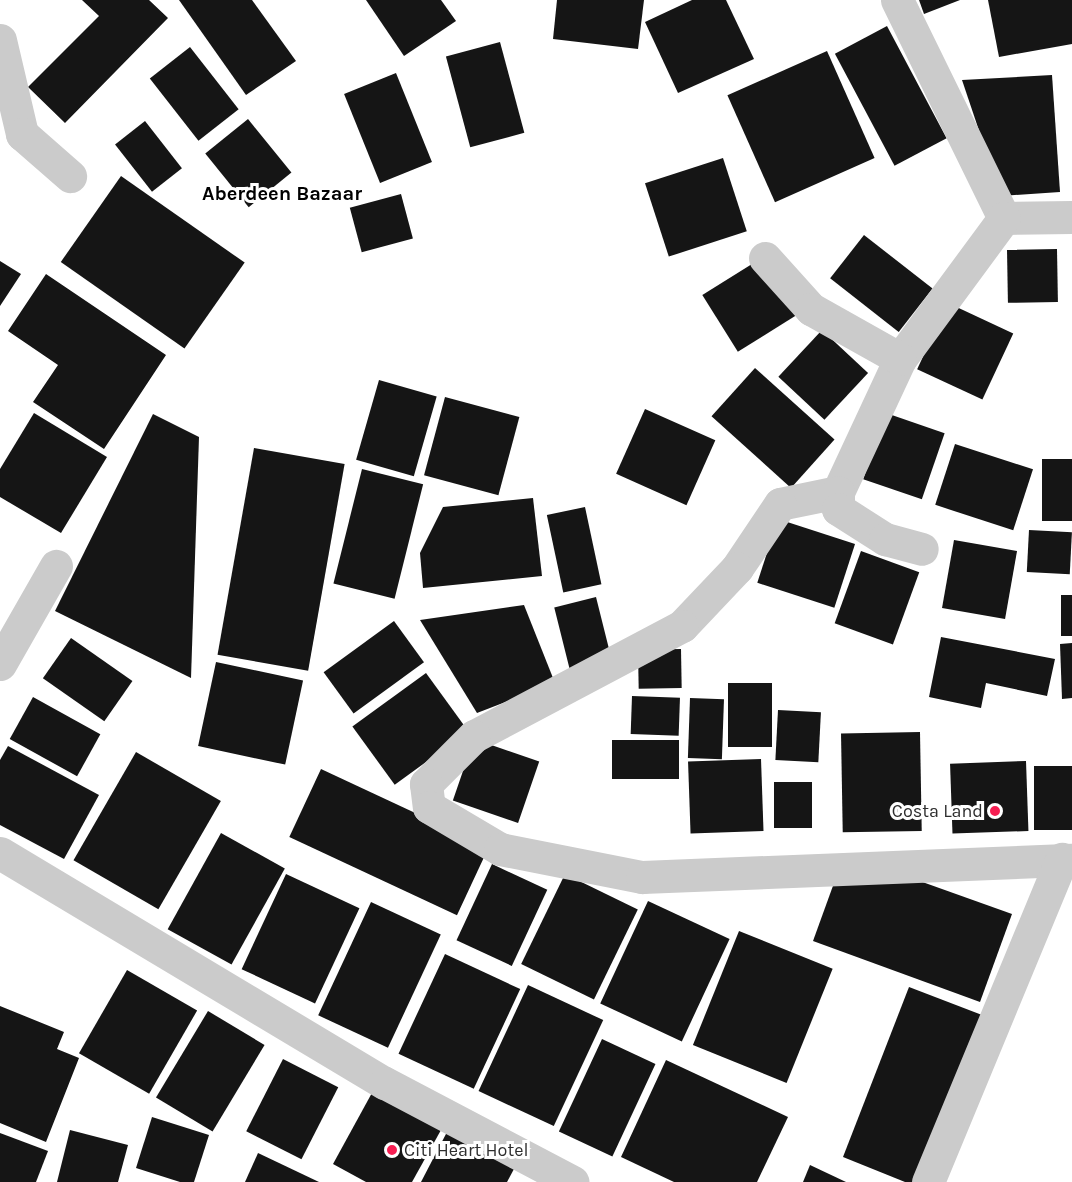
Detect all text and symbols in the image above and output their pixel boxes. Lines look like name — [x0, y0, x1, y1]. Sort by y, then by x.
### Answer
district label: Aberdeen Bazaar — [202, 181, 362, 205]
place label: Costa Land — [892, 800, 983, 822]
marker: Costa Land — [988, 804, 1002, 818]
place label: Citi Heart Hotel — [404, 1139, 528, 1161]
marker: Citi Heart Hotel — [385, 1143, 399, 1157]

